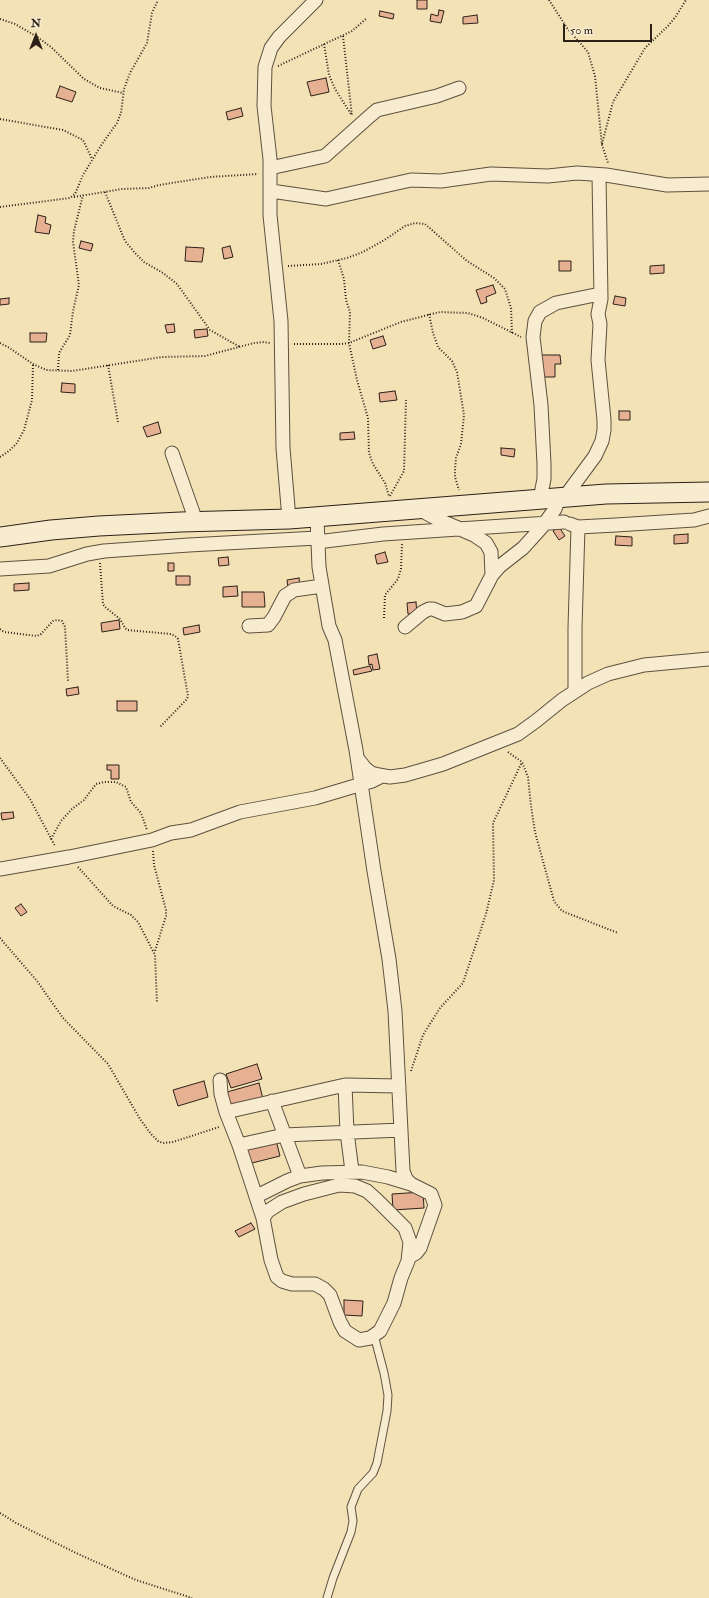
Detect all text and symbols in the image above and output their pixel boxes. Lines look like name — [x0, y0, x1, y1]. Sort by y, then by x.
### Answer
north arrow — [16, 16, 56, 56]
scale bar — [565, 16, 654, 42]
text: N — [31, 17, 41, 30]
text: 50 m — [570, 23, 593, 38]

